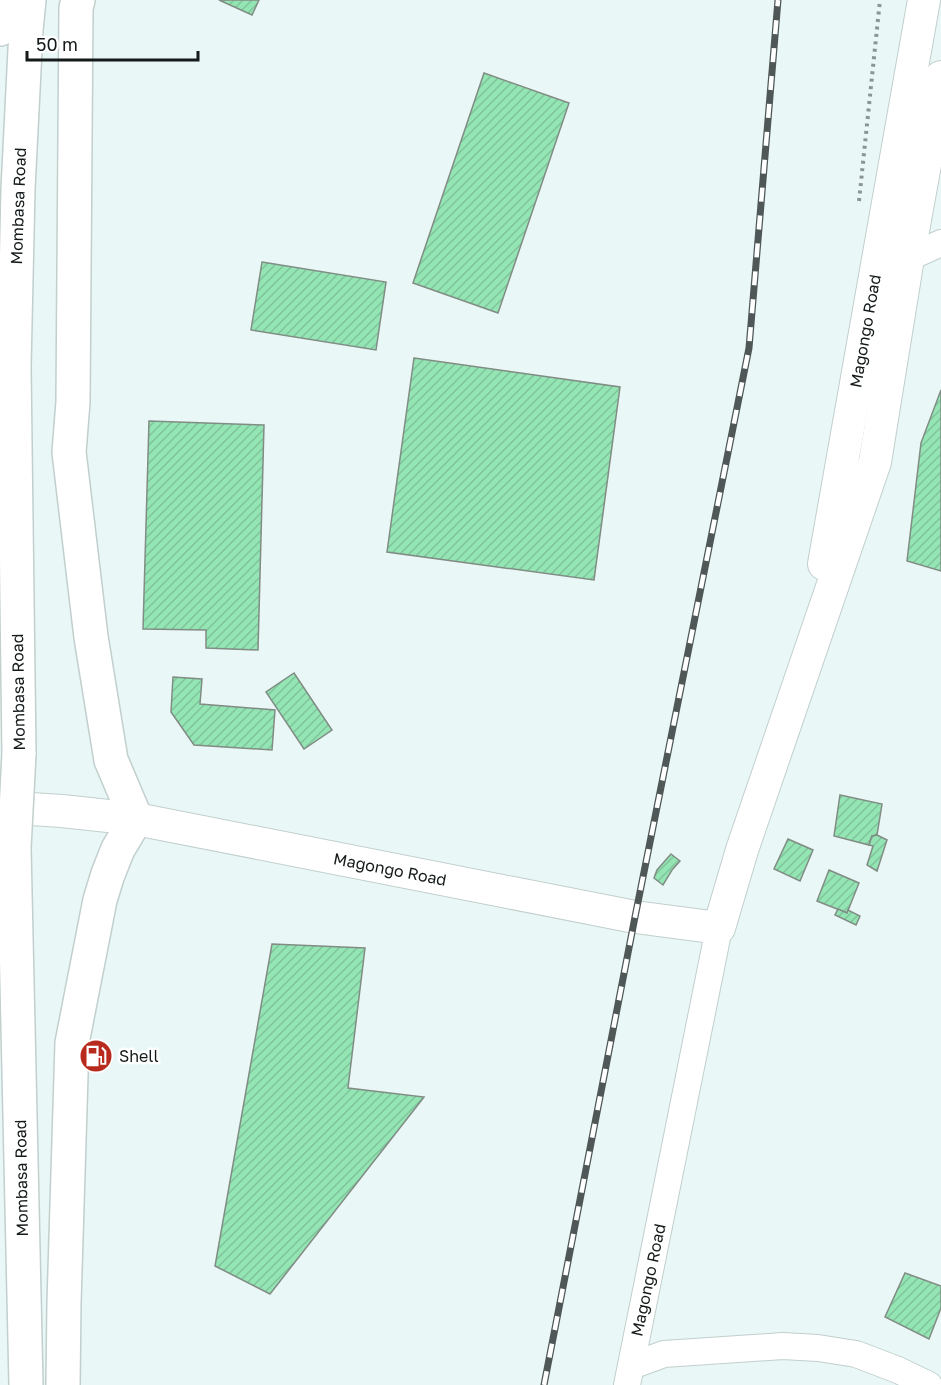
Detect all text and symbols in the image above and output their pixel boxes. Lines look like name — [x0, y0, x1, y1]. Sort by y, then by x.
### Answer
scale bar — [27, 24, 198, 62]
text: 50 m — [36, 33, 78, 55]
street label: Mombasa Road — [6, 147, 30, 265]
street label: Magongo Road — [845, 273, 885, 389]
street label: Mombasa Road — [7, 633, 29, 751]
street label: Magongo Road — [332, 848, 448, 890]
fuel station icon: Shell — [78, 1038, 114, 1074]
place label: Shell — [119, 1046, 159, 1066]
street label: Mombasa Road — [10, 1119, 32, 1237]
street label: Magongo Road — [626, 1222, 670, 1338]

